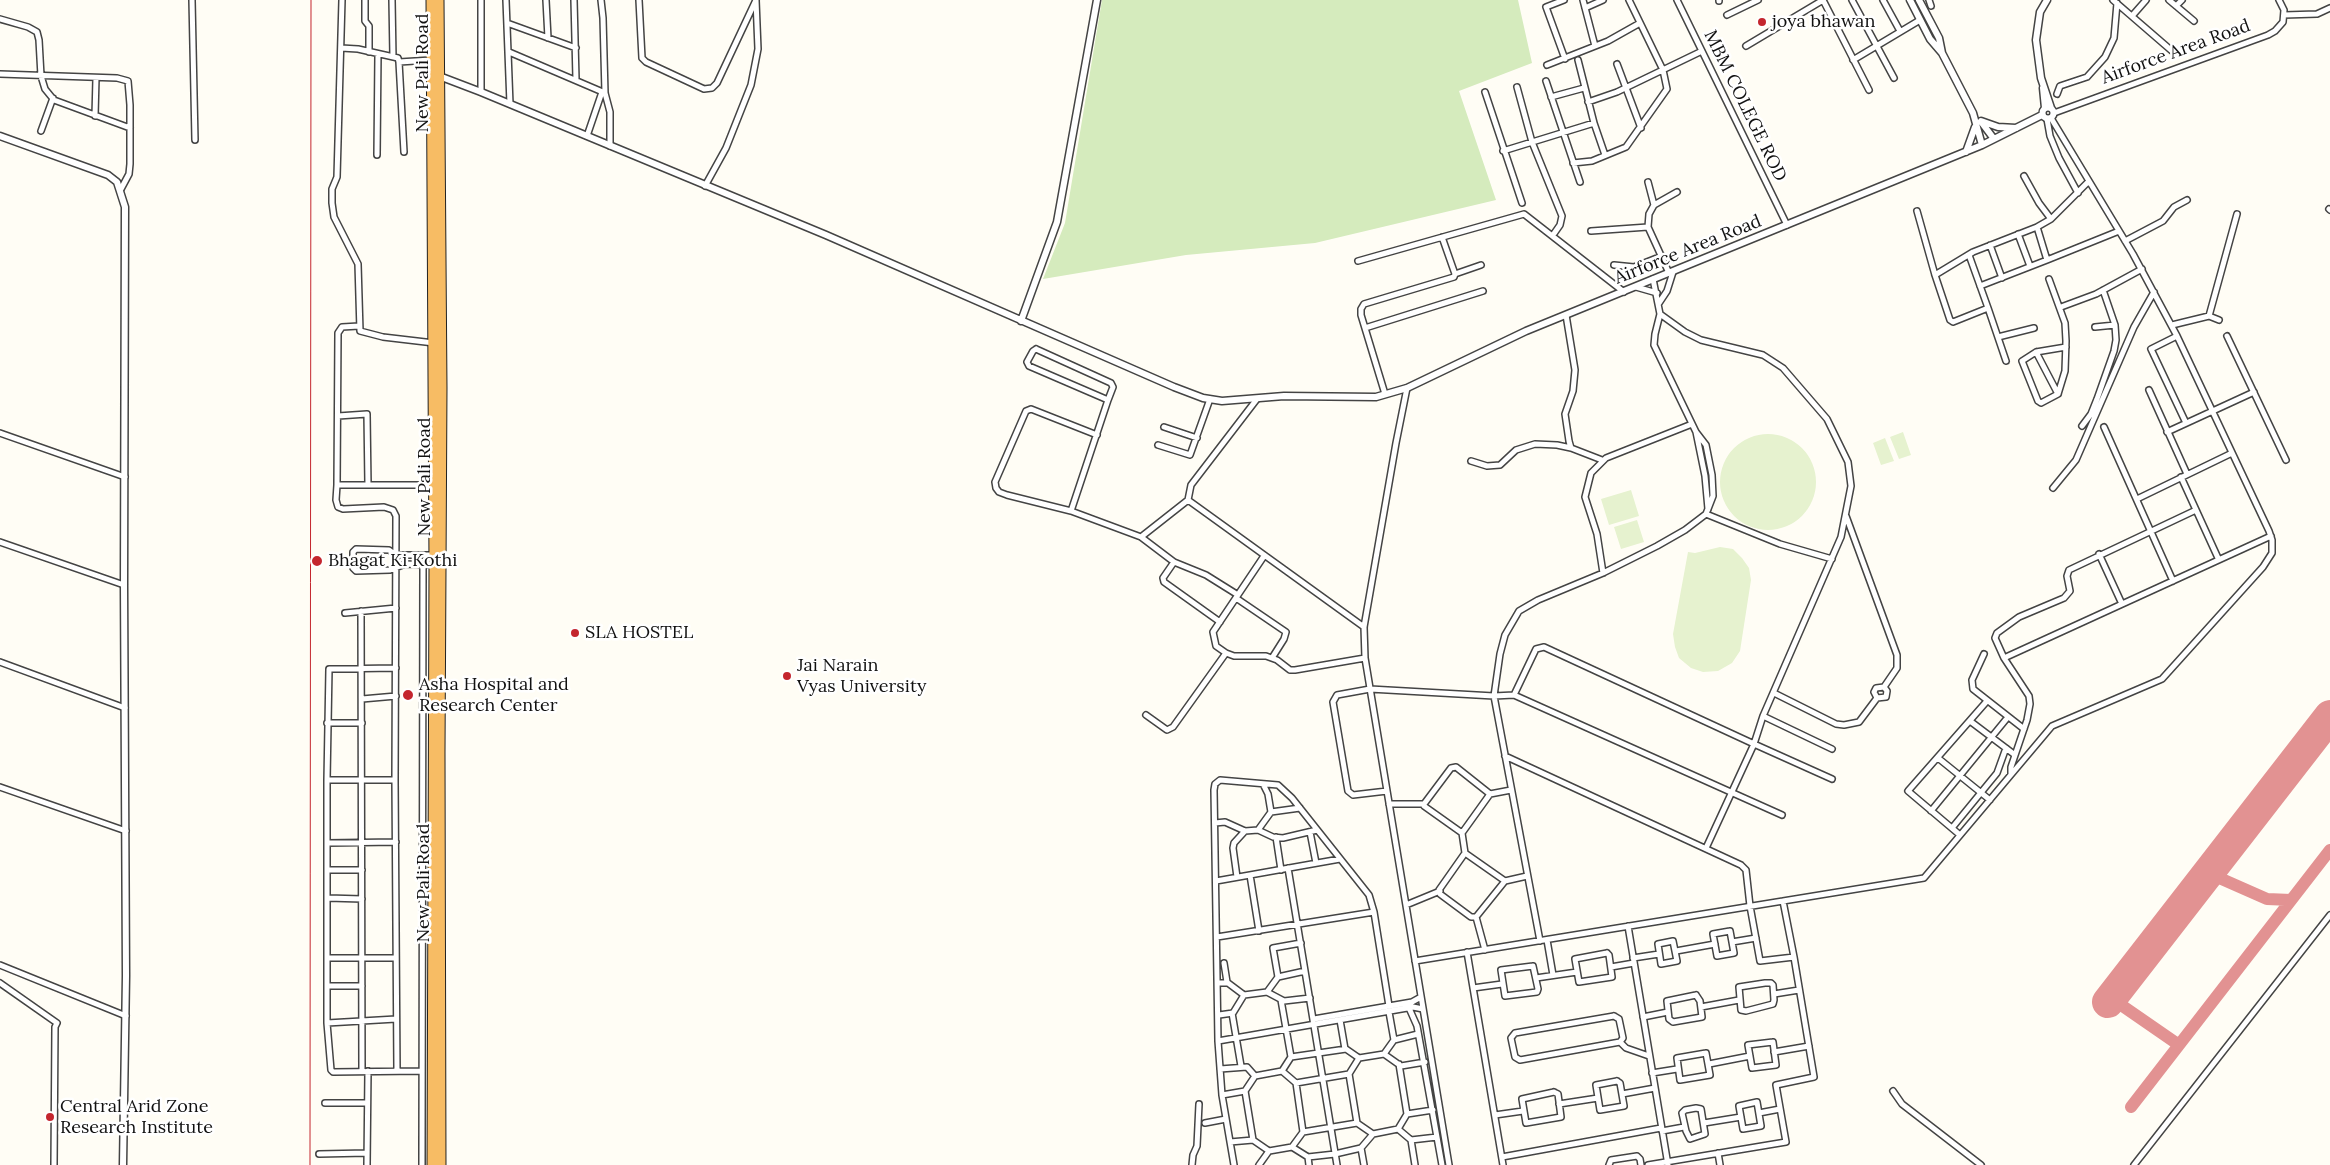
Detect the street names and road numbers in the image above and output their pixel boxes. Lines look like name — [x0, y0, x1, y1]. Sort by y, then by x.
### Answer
street label: New Pali Road — [412, 14, 434, 132]
street label: Airforce Area Road — [2099, 15, 2253, 89]
street label: MBM COLEGE ROD — [1699, 27, 1791, 185]
street label: Airforce Area Road — [1611, 211, 1765, 289]
street label: New Pali Road — [414, 418, 436, 536]
street label: New Pali Road — [413, 824, 435, 942]

